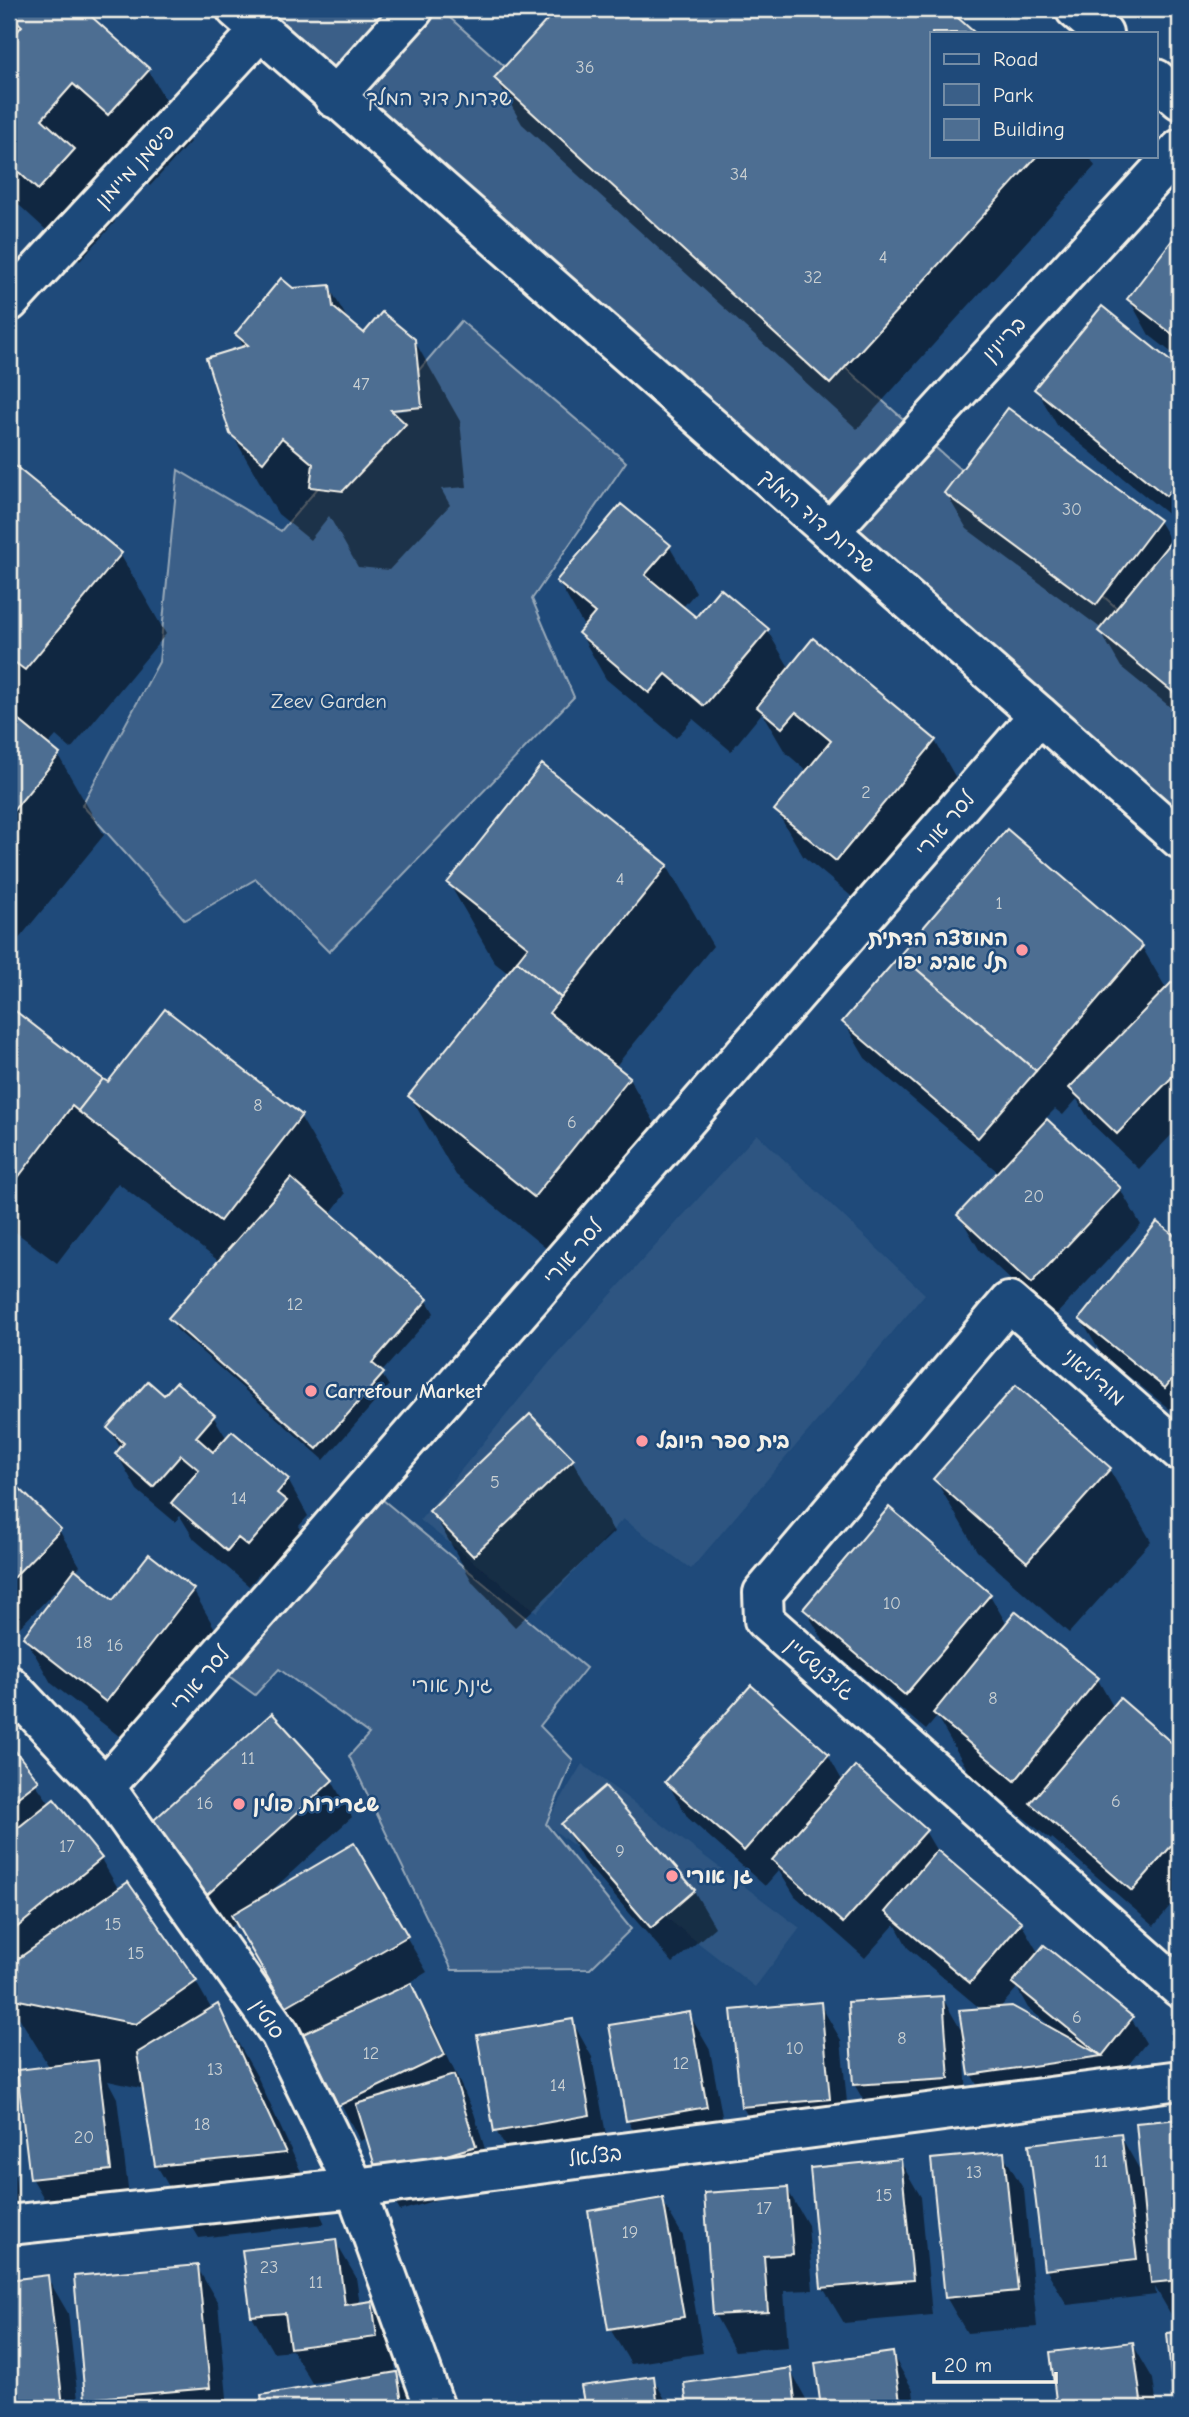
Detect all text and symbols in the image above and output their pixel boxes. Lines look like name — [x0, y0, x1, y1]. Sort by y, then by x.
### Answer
legend — [930, 32, 1158, 158]
text: Road — [993, 47, 1038, 71]
house number: 36 — [576, 57, 594, 78]
text: Park — [993, 83, 1033, 107]
park label: שדרות דוד המלך — [366, 86, 512, 111]
text: Building — [993, 117, 1065, 141]
street label: פישמן מיימון — [90, 119, 180, 213]
house number: 34 — [730, 164, 748, 185]
house number: 4 — [879, 247, 887, 268]
house number: 32 — [804, 267, 822, 288]
street label: בריינין — [977, 312, 1031, 367]
house number: 47 — [352, 374, 370, 395]
street label: שדרות דוד המלך — [755, 464, 881, 579]
house number: 30 — [1062, 499, 1082, 520]
park label: Zeev Garden — [271, 689, 387, 713]
house number: 2 — [861, 782, 871, 803]
street label: לסר אורי — [910, 786, 980, 861]
house number: 4 — [616, 869, 624, 890]
house number: 1 — [995, 893, 1003, 914]
place label: המועצה הדתית תל אביב יפו — [868, 926, 1008, 974]
marker: המועצה הדתית תל אביב יפו — [1014, 942, 1030, 958]
house number: 8 — [253, 1095, 263, 1116]
house number: 6 — [567, 1112, 577, 1133]
house number: 20 — [1024, 1186, 1044, 1207]
street label: לסר אורי — [538, 1214, 608, 1289]
house number: 12 — [287, 1294, 303, 1315]
street label: מודיליאני — [1058, 1343, 1130, 1411]
place label: Carrefour Market — [325, 1379, 483, 1403]
marker: Carrefour Market — [303, 1383, 319, 1399]
place label: בית ספר היובל — [656, 1429, 790, 1453]
marker: בית ספר היובל — [634, 1433, 650, 1449]
house number: 5 — [490, 1472, 500, 1493]
house number: 14 — [231, 1488, 247, 1509]
house number: 10 — [883, 1593, 901, 1614]
house number: 18 — [76, 1632, 92, 1653]
street label: גליצנשטיין — [780, 1633, 859, 1706]
house number: 16 — [107, 1635, 123, 1656]
street label: לסר אורי — [165, 1641, 235, 1716]
park label: גינת אורי — [411, 1673, 493, 1697]
house number: 8 — [988, 1688, 998, 1709]
house number: 11 — [241, 1748, 255, 1769]
house number: 6 — [1111, 1791, 1121, 1812]
place label: שגרירות פולין — [253, 1792, 379, 1817]
house number: 16 — [197, 1793, 213, 1814]
marker: שגרירות פולין — [231, 1796, 247, 1812]
house number: 17 — [59, 1836, 75, 1857]
house number: 9 — [615, 1841, 625, 1862]
place label: גן אורי — [686, 1864, 754, 1889]
marker: גן אורי — [664, 1868, 680, 1884]
house number: 15 — [105, 1914, 121, 1935]
house number: 15 — [128, 1943, 144, 1964]
street label: סוטין — [245, 1995, 290, 2044]
house number: 6 — [1072, 2007, 1082, 2028]
house number: 8 — [897, 2028, 907, 2049]
house number: 10 — [786, 2038, 804, 2059]
house number: 12 — [363, 2043, 379, 2064]
house number: 12 — [673, 2053, 689, 2074]
house number: 13 — [207, 2059, 223, 2080]
house number: 14 — [550, 2075, 566, 2096]
house number: 18 — [194, 2114, 210, 2135]
house number: 20 — [74, 2127, 94, 2148]
street label: בצלאל — [567, 2141, 623, 2171]
house number: 11 — [1094, 2151, 1108, 2172]
house number: 13 — [966, 2162, 982, 2183]
house number: 15 — [876, 2185, 892, 2206]
house number: 17 — [756, 2198, 772, 2219]
house number: 19 — [622, 2222, 638, 2243]
house number: 23 — [260, 2257, 278, 2278]
house number: 11 — [309, 2272, 323, 2293]
scale bar — [934, 2340, 1056, 2384]
text: 20 m — [944, 2353, 992, 2377]

